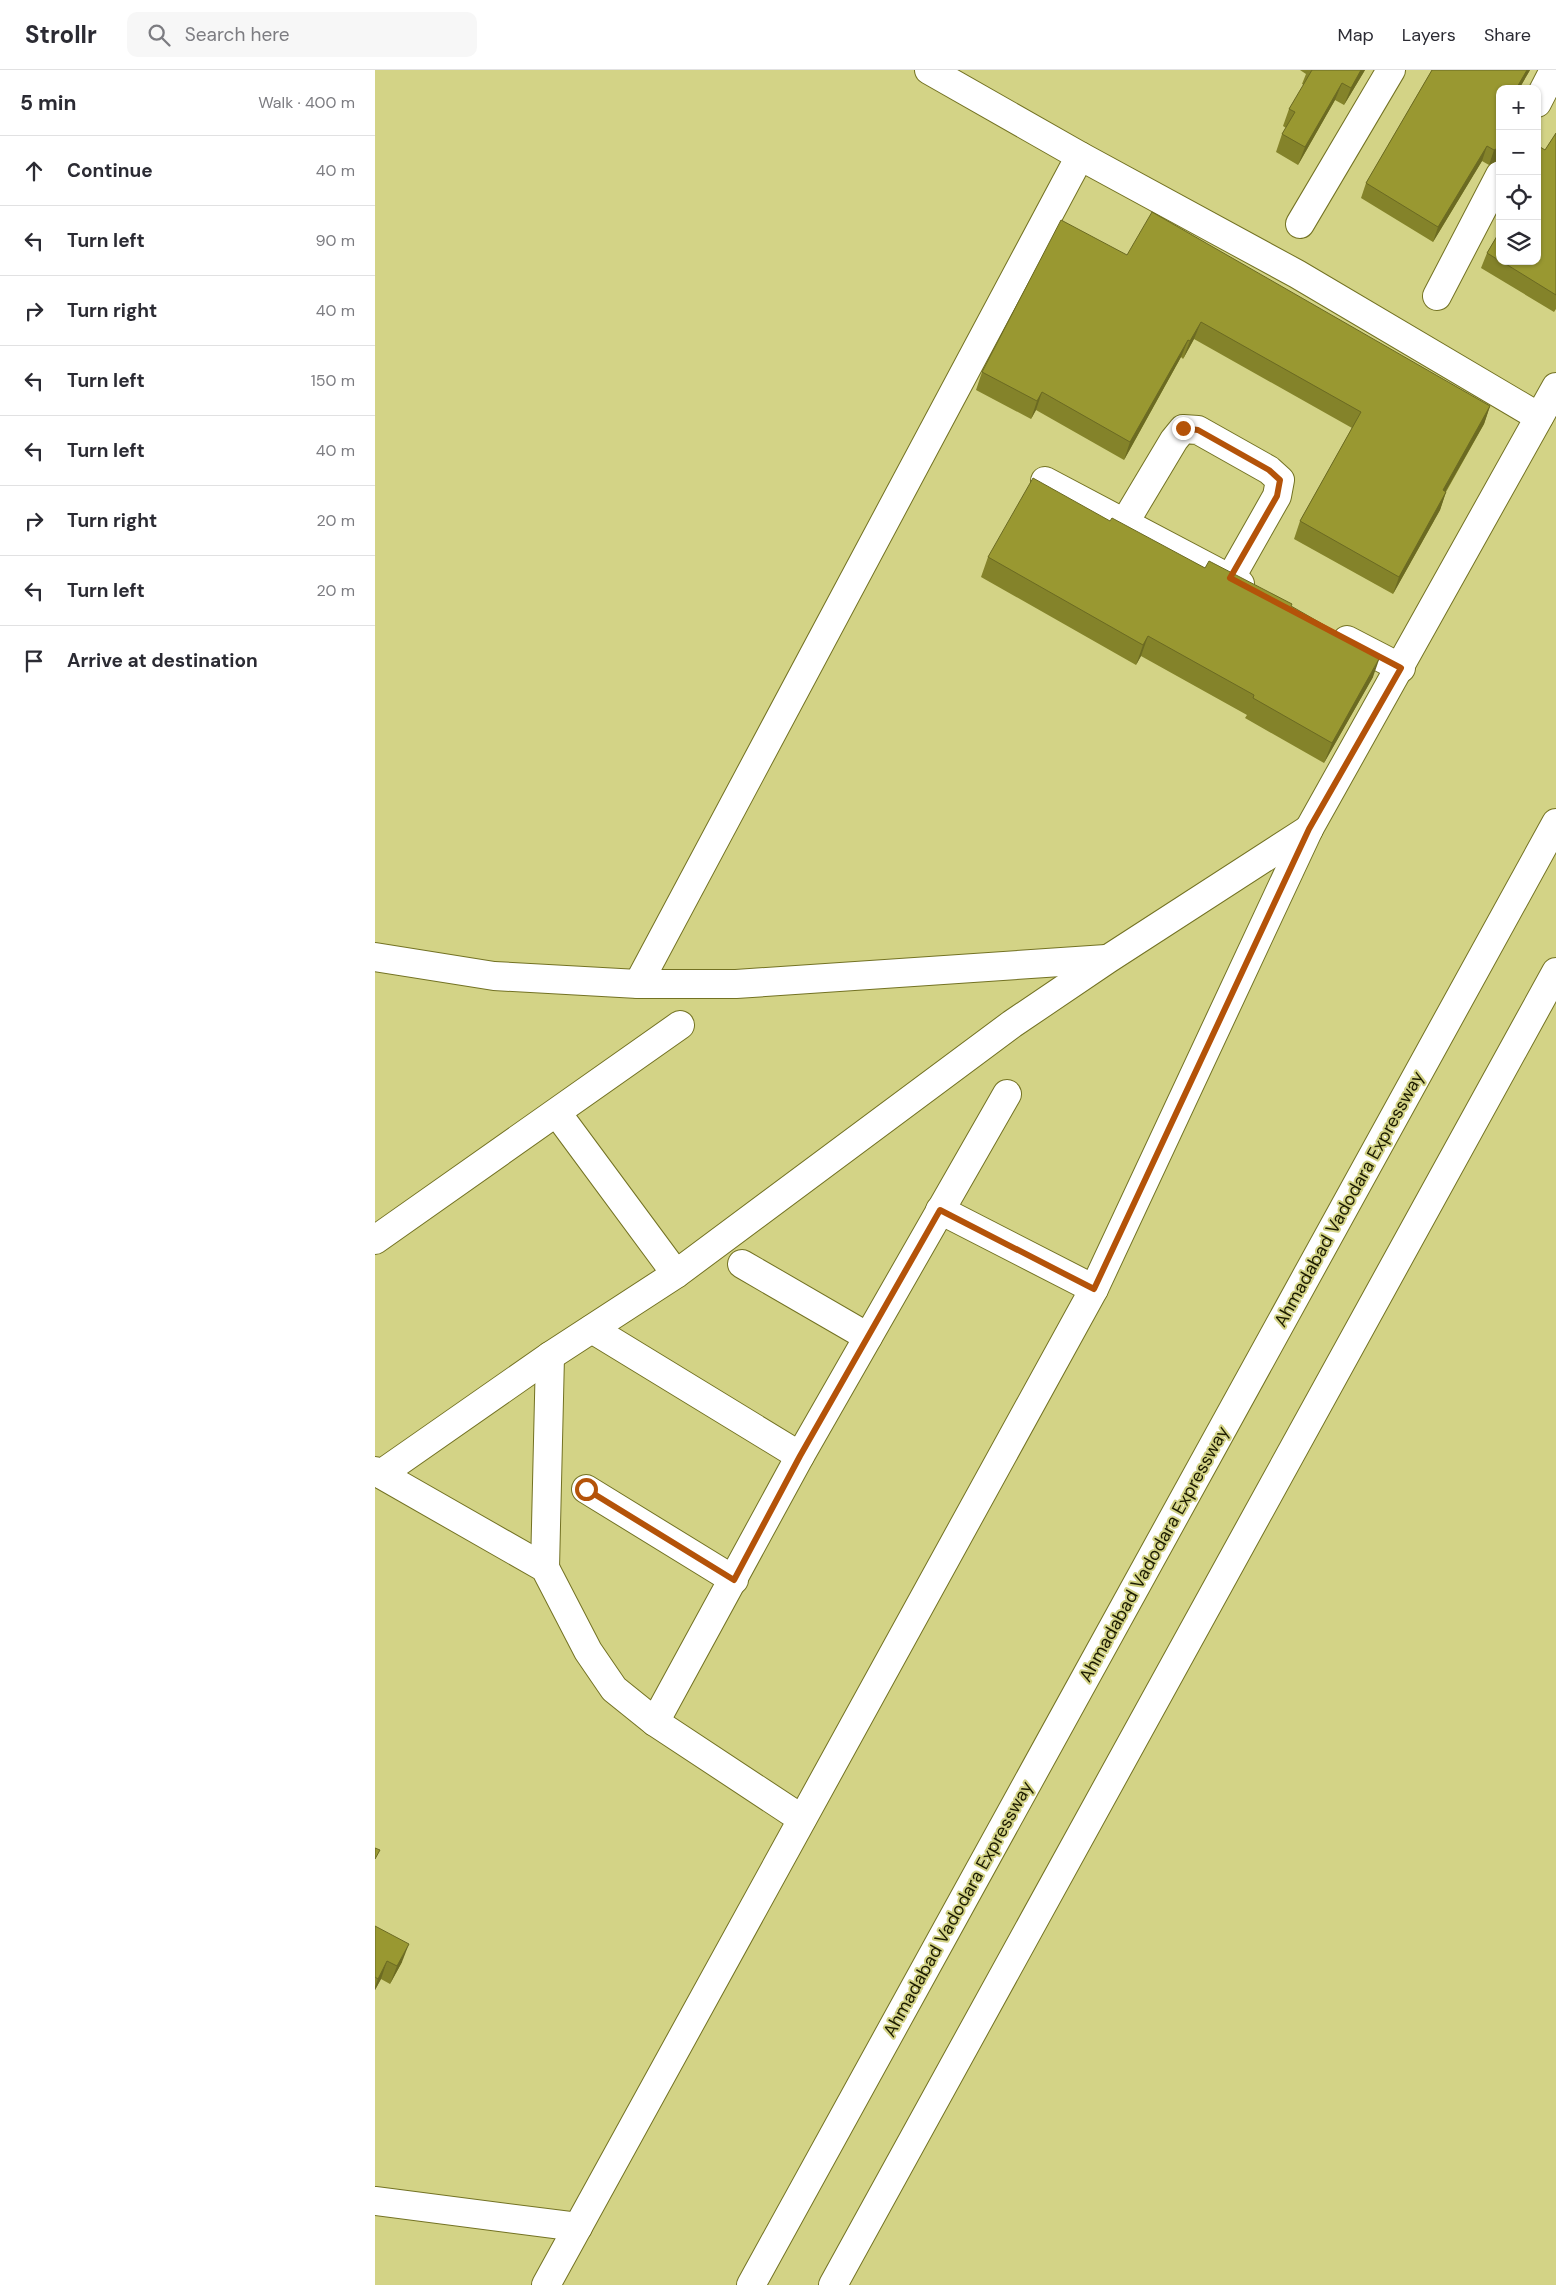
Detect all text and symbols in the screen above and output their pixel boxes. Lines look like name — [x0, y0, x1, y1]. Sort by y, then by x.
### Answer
search box — [127, 12, 477, 57]
text: Strollr — [25, 19, 97, 50]
icon: search — [145, 21, 173, 49]
text: Search here — [185, 22, 290, 47]
text: Map — [1338, 23, 1374, 47]
text: Layers — [1402, 23, 1456, 47]
text: Share — [1484, 23, 1531, 47]
map controls — [1496, 85, 1541, 265]
button: + — [1496, 85, 1541, 130]
text: 5 min — [20, 89, 76, 117]
text: Walk · 400 m — [258, 92, 355, 113]
button: − — [1496, 130, 1541, 175]
icon: ahead — [20, 157, 48, 185]
text: Continue — [67, 158, 153, 183]
text: 40 m — [316, 160, 355, 181]
button: locate — [1496, 175, 1541, 220]
button: layers — [1496, 220, 1541, 265]
icon: left — [20, 227, 48, 255]
text: Turn left — [67, 228, 145, 253]
text: 90 m — [315, 230, 355, 251]
icon: right — [20, 297, 48, 325]
text: Turn right — [67, 298, 157, 323]
text: 40 m — [316, 300, 355, 321]
icon: left — [20, 367, 48, 395]
text: Turn left — [67, 368, 145, 393]
text: 150 m — [311, 370, 355, 391]
route end — [1172, 417, 1195, 440]
icon: left — [20, 437, 48, 465]
text: Turn left — [67, 438, 145, 463]
text: 40 m — [316, 440, 355, 461]
icon: right — [20, 507, 48, 535]
text: Turn right — [67, 508, 157, 533]
text: 20 m — [316, 510, 355, 531]
icon: left — [20, 577, 48, 605]
text: Turn left — [67, 578, 145, 603]
text: 20 m — [316, 580, 355, 601]
icon: arrive — [20, 647, 48, 675]
text: Arrive at destination — [67, 648, 258, 673]
street label: Ahmadabad Vadodara Expressway — [1268, 1067, 1430, 1331]
street label: Ahmadabad Vadodara Expressway — [1073, 1422, 1235, 1686]
route start — [575, 1478, 598, 1501]
street label: Ahmadabad Vadodara Expressway — [877, 1777, 1039, 2041]

